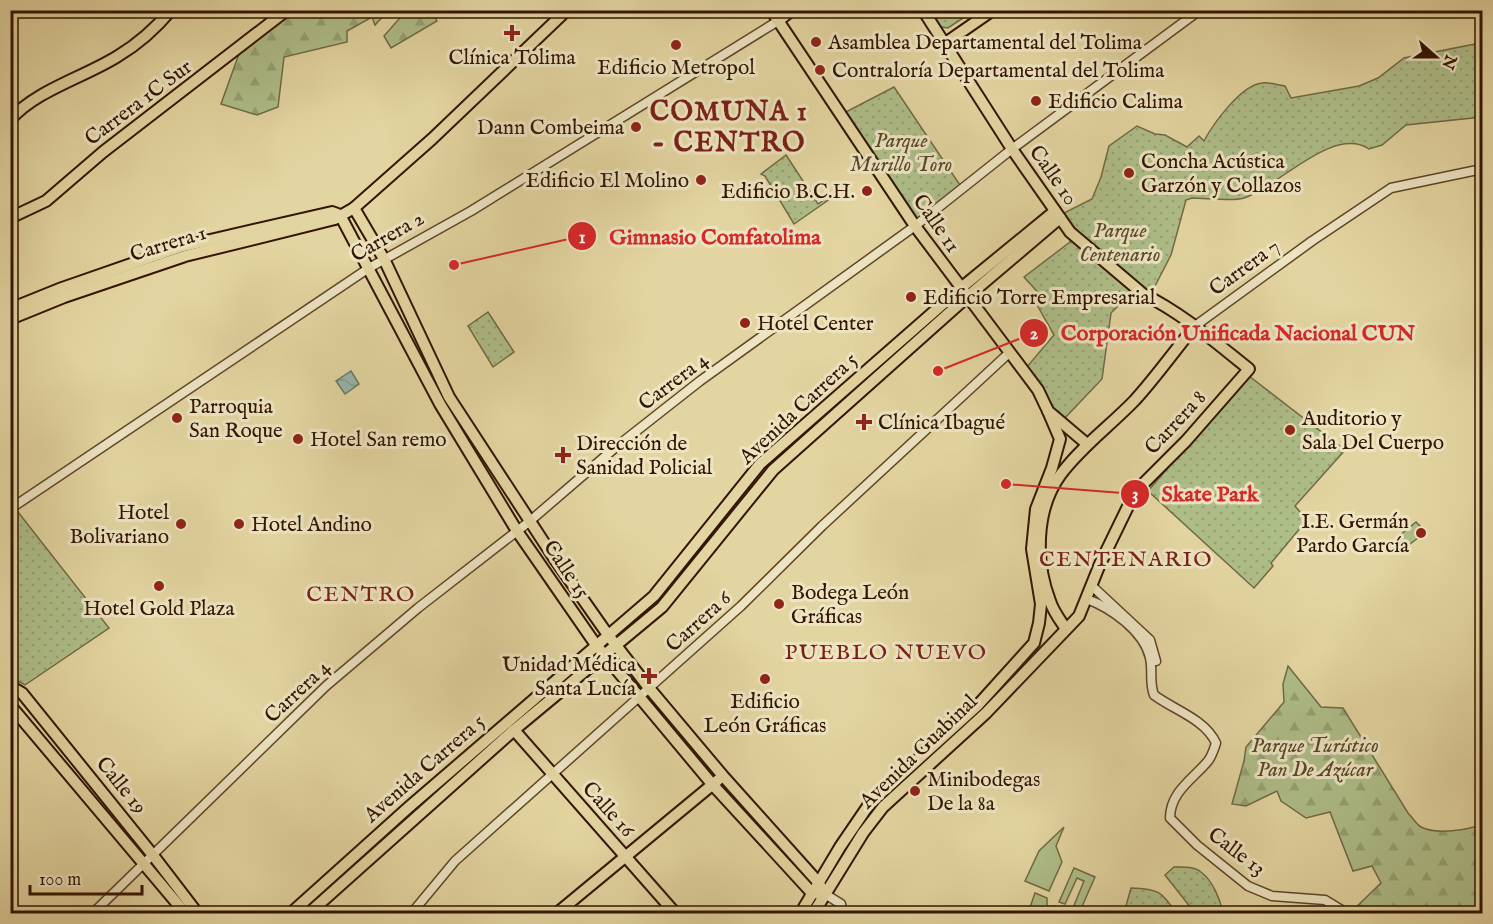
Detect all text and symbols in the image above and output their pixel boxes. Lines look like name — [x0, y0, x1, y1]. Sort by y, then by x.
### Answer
marker: Clínica Tolima — [503, 24, 521, 42]
north arrow — [1406, 27, 1466, 87]
place label: Asamblea Departamental del Tolima — [827, 30, 1143, 57]
marker: Asamblea Departamental del Tolima — [809, 35, 823, 49]
marker: Edificio Metropol — [669, 38, 683, 52]
place label: Clínica Tolima — [448, 45, 576, 72]
text: N — [1436, 51, 1460, 72]
street label: Carrera 1C Sur — [80, 54, 198, 152]
place label: Edificio Metropol — [597, 55, 755, 82]
place label: Contraloría Departamental del Tolima — [832, 58, 1165, 85]
marker: Contraloría Departamental del Tolima — [813, 63, 827, 77]
place label: Edificio Calima — [1048, 89, 1184, 116]
marker: Edificio Calima — [1029, 94, 1043, 108]
district label: COMUNA 1 - CENTRO — [650, 96, 808, 161]
place label: Dann Combeima — [477, 115, 625, 142]
marker: Dann Combeima — [629, 120, 643, 134]
park label: Parque Murillo Toro — [850, 128, 952, 179]
street label: Calle 10 — [1022, 140, 1083, 211]
place label: Concha Acústica Garzón y Collazos — [1141, 149, 1301, 200]
marker: Concha Acústica Garzón y Collazos — [1122, 166, 1136, 180]
place label: Edificio El Molino — [525, 168, 689, 195]
marker: Edificio El Molino — [694, 173, 708, 187]
place label: Edificio B.C.H. — [721, 179, 855, 206]
marker: Edificio B.C.H. — [860, 184, 874, 198]
street label: Calle 11 — [906, 189, 966, 258]
street label: Carrera 2 — [346, 205, 429, 269]
callout: Gimnasio Comfatolima — [567, 216, 833, 256]
park label: Parque Centenario — [1079, 218, 1161, 269]
street label: Carrera 1 — [127, 220, 210, 269]
text: Gimnasio Comfatolima — [609, 224, 821, 252]
text: 1 — [579, 227, 586, 250]
street label: Carrera 7 — [1204, 234, 1285, 303]
place label: Edificio Torre Empresarial — [923, 285, 1156, 312]
marker: Edificio Torre Empresarial — [904, 290, 918, 304]
place label: Hotel Center — [757, 311, 874, 338]
callout: Corporación Unificada Nacional CUN — [1019, 313, 1427, 353]
marker: Hotel Center — [738, 316, 752, 330]
text: Corporación Unificada Nacional CUN — [1061, 320, 1415, 348]
text: 2 — [1030, 323, 1039, 346]
street label: Carrera 4 — [634, 347, 715, 417]
street label: Avenida Carrera 5 — [733, 347, 864, 472]
street label: Carrera 8 — [1139, 385, 1213, 461]
place label: Parroquia San Roque — [189, 394, 283, 445]
place label: Auditorio y Sala Del Cuerpo — [1301, 406, 1444, 457]
place label: Clínica Ibagué — [878, 410, 1005, 437]
marker: Parroquia San Roque — [170, 411, 184, 425]
marker: Clínica Ibagué — [855, 413, 873, 431]
marker: Auditorio y Sala Del Cuerpo — [1283, 423, 1297, 437]
place label: Hotel San remo — [310, 427, 447, 454]
place label: Dirección de Sanidad Policial — [576, 431, 713, 482]
marker: Hotel San remo — [291, 432, 305, 446]
marker: Dirección de Sanidad Policial — [554, 446, 572, 464]
callout: Skate Park — [1120, 474, 1271, 514]
text: Skate Park — [1162, 481, 1260, 509]
text: 3 — [1132, 484, 1138, 507]
place label: Hotel Bolivariano — [69, 500, 169, 551]
place label: I.E. Germán Pardo García — [1296, 509, 1410, 560]
place label: Hotel Andino — [251, 512, 372, 539]
marker: Hotel Bolivariano — [174, 517, 188, 531]
marker: Hotel Andino — [232, 517, 246, 531]
marker: I.E. Germán Pardo García — [1414, 526, 1428, 540]
street label: Calle 15 — [536, 535, 595, 605]
district label: CENTENARIO — [1039, 546, 1213, 574]
marker: Hotel Gold Plaza — [152, 579, 166, 593]
place label: Bodega León Gráficas — [791, 580, 909, 631]
district label: CENTRO — [306, 581, 416, 609]
street label: Carrera 6 — [660, 585, 738, 659]
place label: Hotel Gold Plaza — [83, 596, 236, 623]
marker: Bodega León Gráficas — [772, 597, 786, 611]
district label: PUEBLO NUEVO — [785, 639, 987, 667]
place label: Unidad Médica Santa Lucía — [502, 652, 637, 703]
street label: Carrera 4 — [259, 654, 337, 730]
marker: Unidad Médica Santa Lucía — [640, 667, 658, 685]
marker: Edificio León Gráficas — [758, 672, 772, 686]
place label: Edificio León Gráficas — [704, 689, 826, 740]
street label: Avenida Guabinal — [854, 689, 984, 816]
street label: Avenida Carrera 5 — [358, 709, 492, 830]
park label: Parque Turístico Pan De Azúcar — [1251, 733, 1379, 784]
street label: Calle 19 — [89, 752, 152, 820]
place label: Minibodegas De la 8a — [927, 767, 1040, 818]
street label: Calle 16 — [576, 776, 641, 845]
marker: Minibodegas De la 8a — [908, 784, 922, 798]
street label: Calle 13 — [1202, 822, 1270, 883]
scale bar — [30, 858, 142, 896]
text: 100 m — [39, 869, 81, 892]

